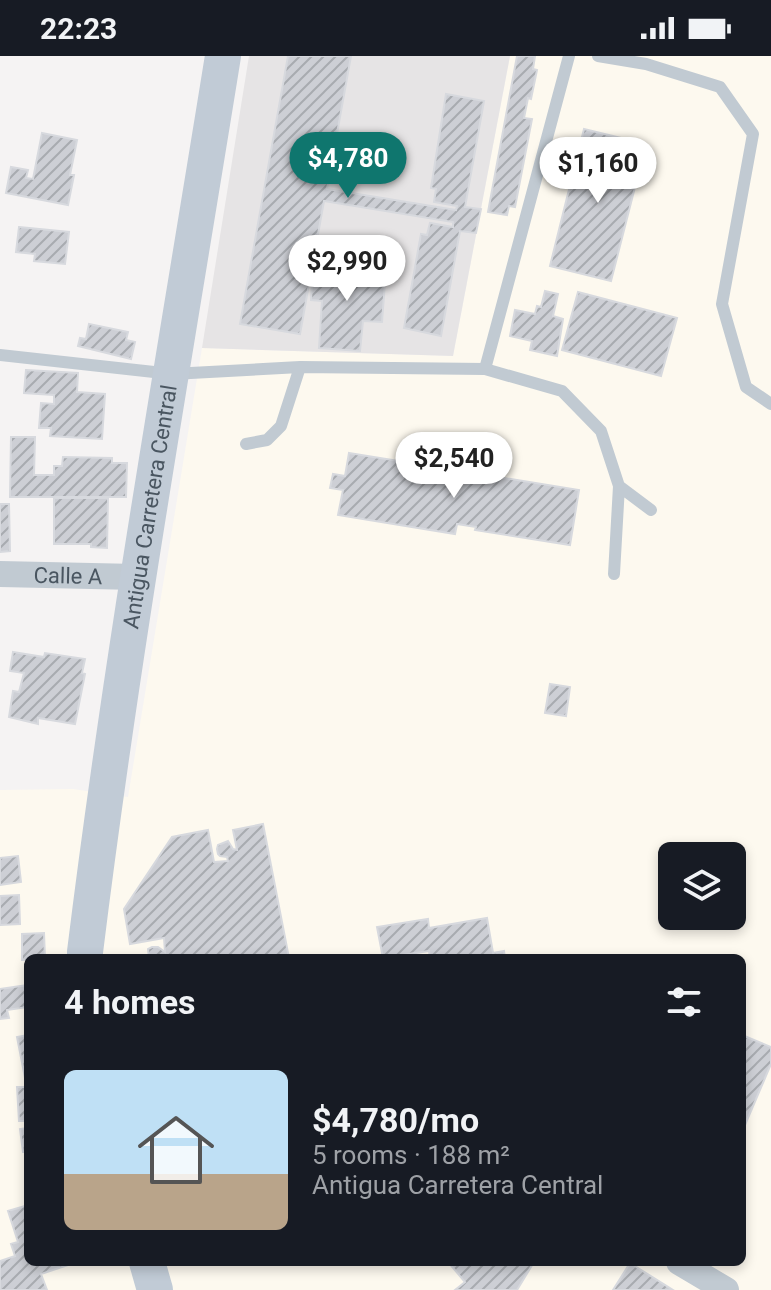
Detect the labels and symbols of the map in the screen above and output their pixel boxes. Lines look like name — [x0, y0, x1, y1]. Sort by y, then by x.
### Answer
pin: $4,780 — [283, 132, 413, 200]
pin: $1,160 — [533, 137, 663, 205]
pin: $2,990 — [282, 235, 412, 303]
street label: Antigua Carretera Central — [118, 383, 182, 631]
pin: $2,540 — [389, 432, 519, 500]
street label: Calle A — [33, 563, 103, 589]

